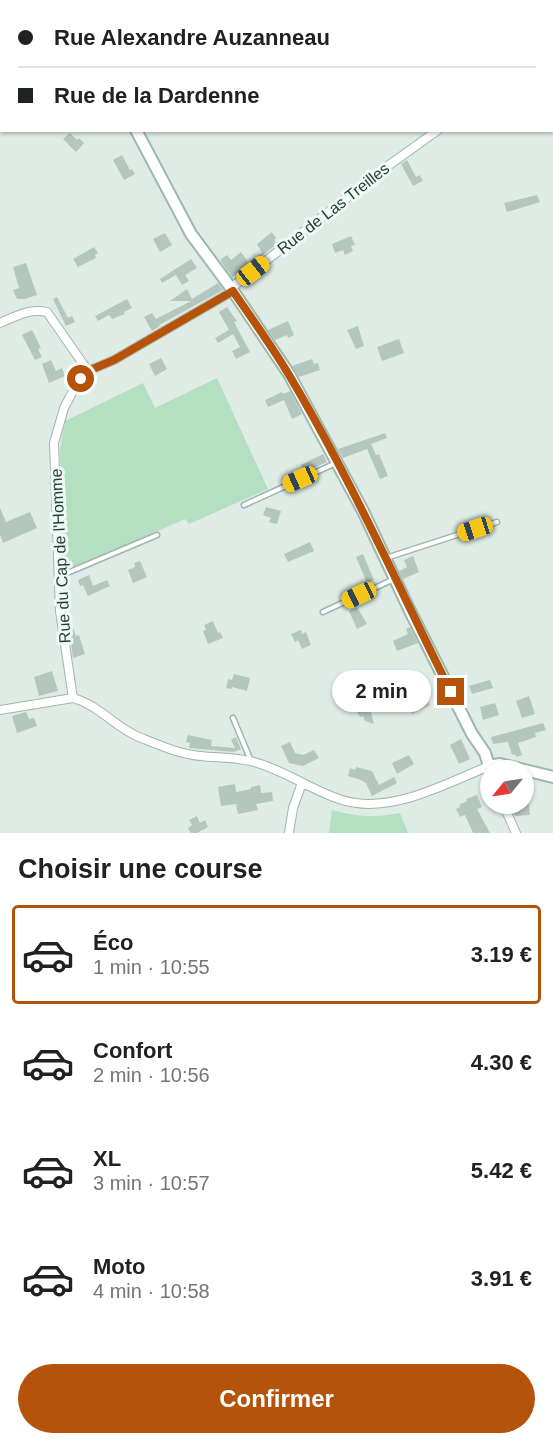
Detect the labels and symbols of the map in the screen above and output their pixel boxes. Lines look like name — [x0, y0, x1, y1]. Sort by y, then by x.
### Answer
street label: Rue de Las Treilles — [274, 160, 393, 257]
car — [233, 253, 273, 289]
route start — [67, 365, 94, 392]
car — [280, 463, 320, 495]
street label: Rue du Cap de l'Homme — [47, 468, 74, 644]
car — [455, 515, 495, 543]
car — [339, 579, 379, 611]
callout: 2 min — [331, 671, 430, 713]
route end — [437, 678, 464, 705]
north arrow — [480, 760, 534, 814]

